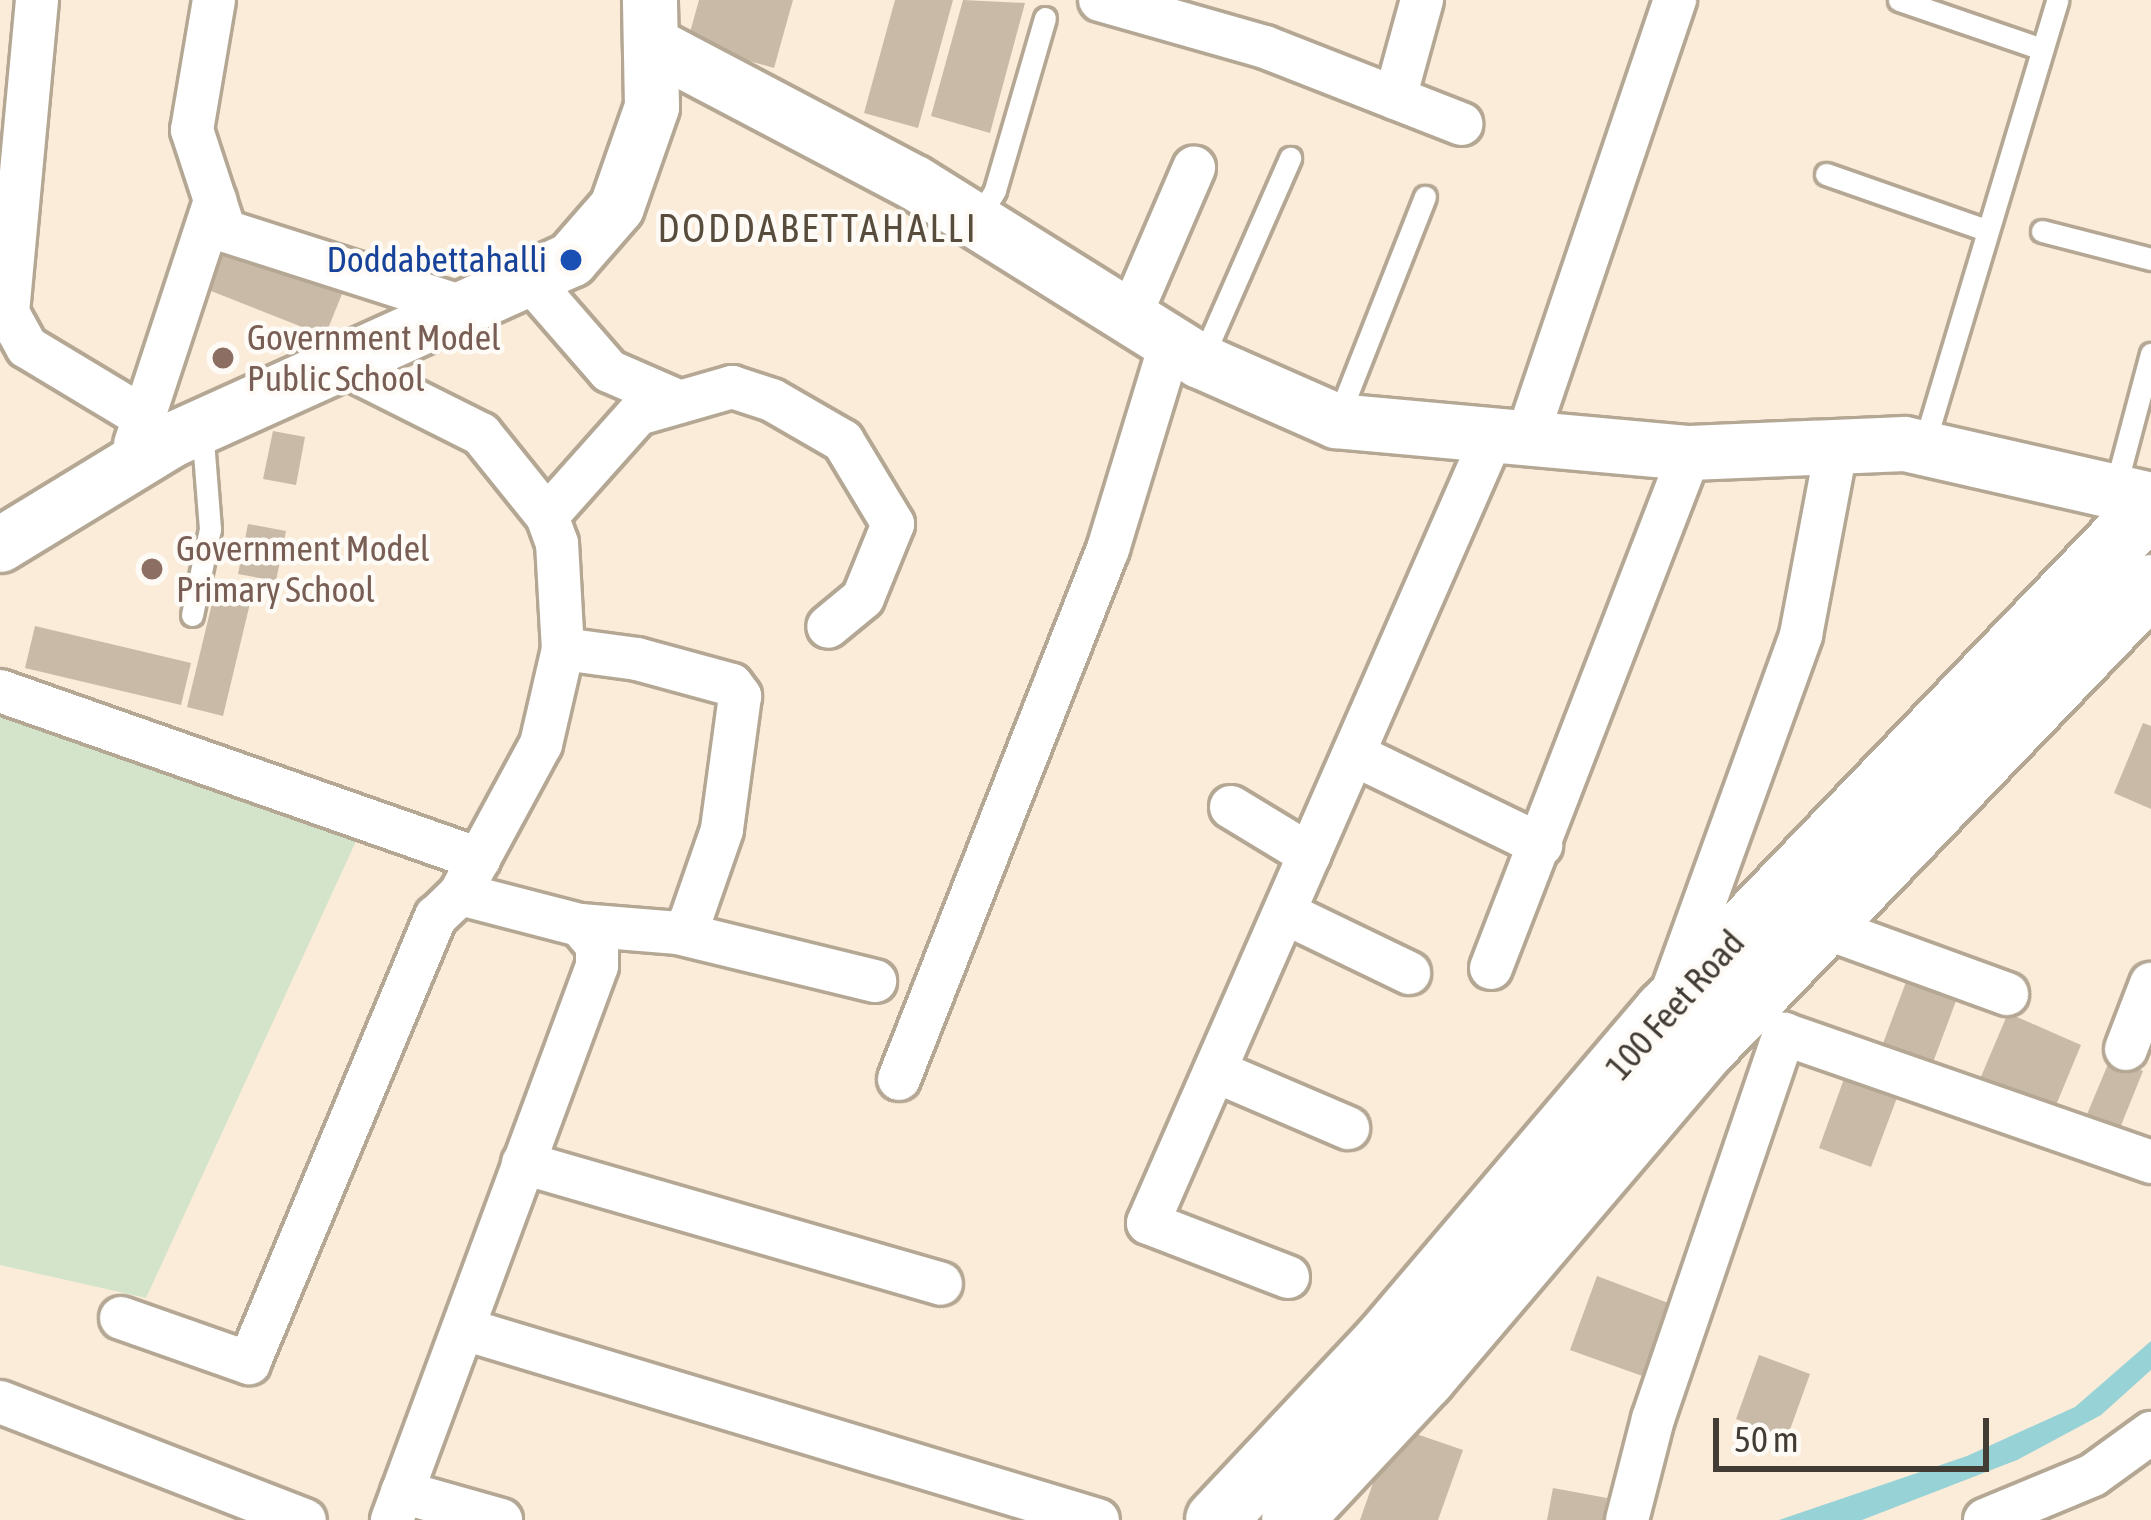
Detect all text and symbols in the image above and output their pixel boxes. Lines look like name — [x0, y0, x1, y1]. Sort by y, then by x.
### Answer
district label: DODDABETTAHALLI — [657, 205, 979, 251]
place label: Doddabettahalli — [327, 238, 547, 282]
marker: Doddabettahalli — [558, 247, 584, 273]
place label: Government Model Public School — [247, 315, 501, 400]
marker: Government Model Public School — [210, 345, 236, 371]
place label: Government Model Primary School — [176, 526, 430, 611]
marker: Government Model Primary School — [139, 556, 165, 582]
street label: 100 Feet Road — [1597, 921, 1753, 1089]
scale bar — [1719, 1394, 1995, 1468]
text: 50 m — [1734, 1418, 1799, 1460]

